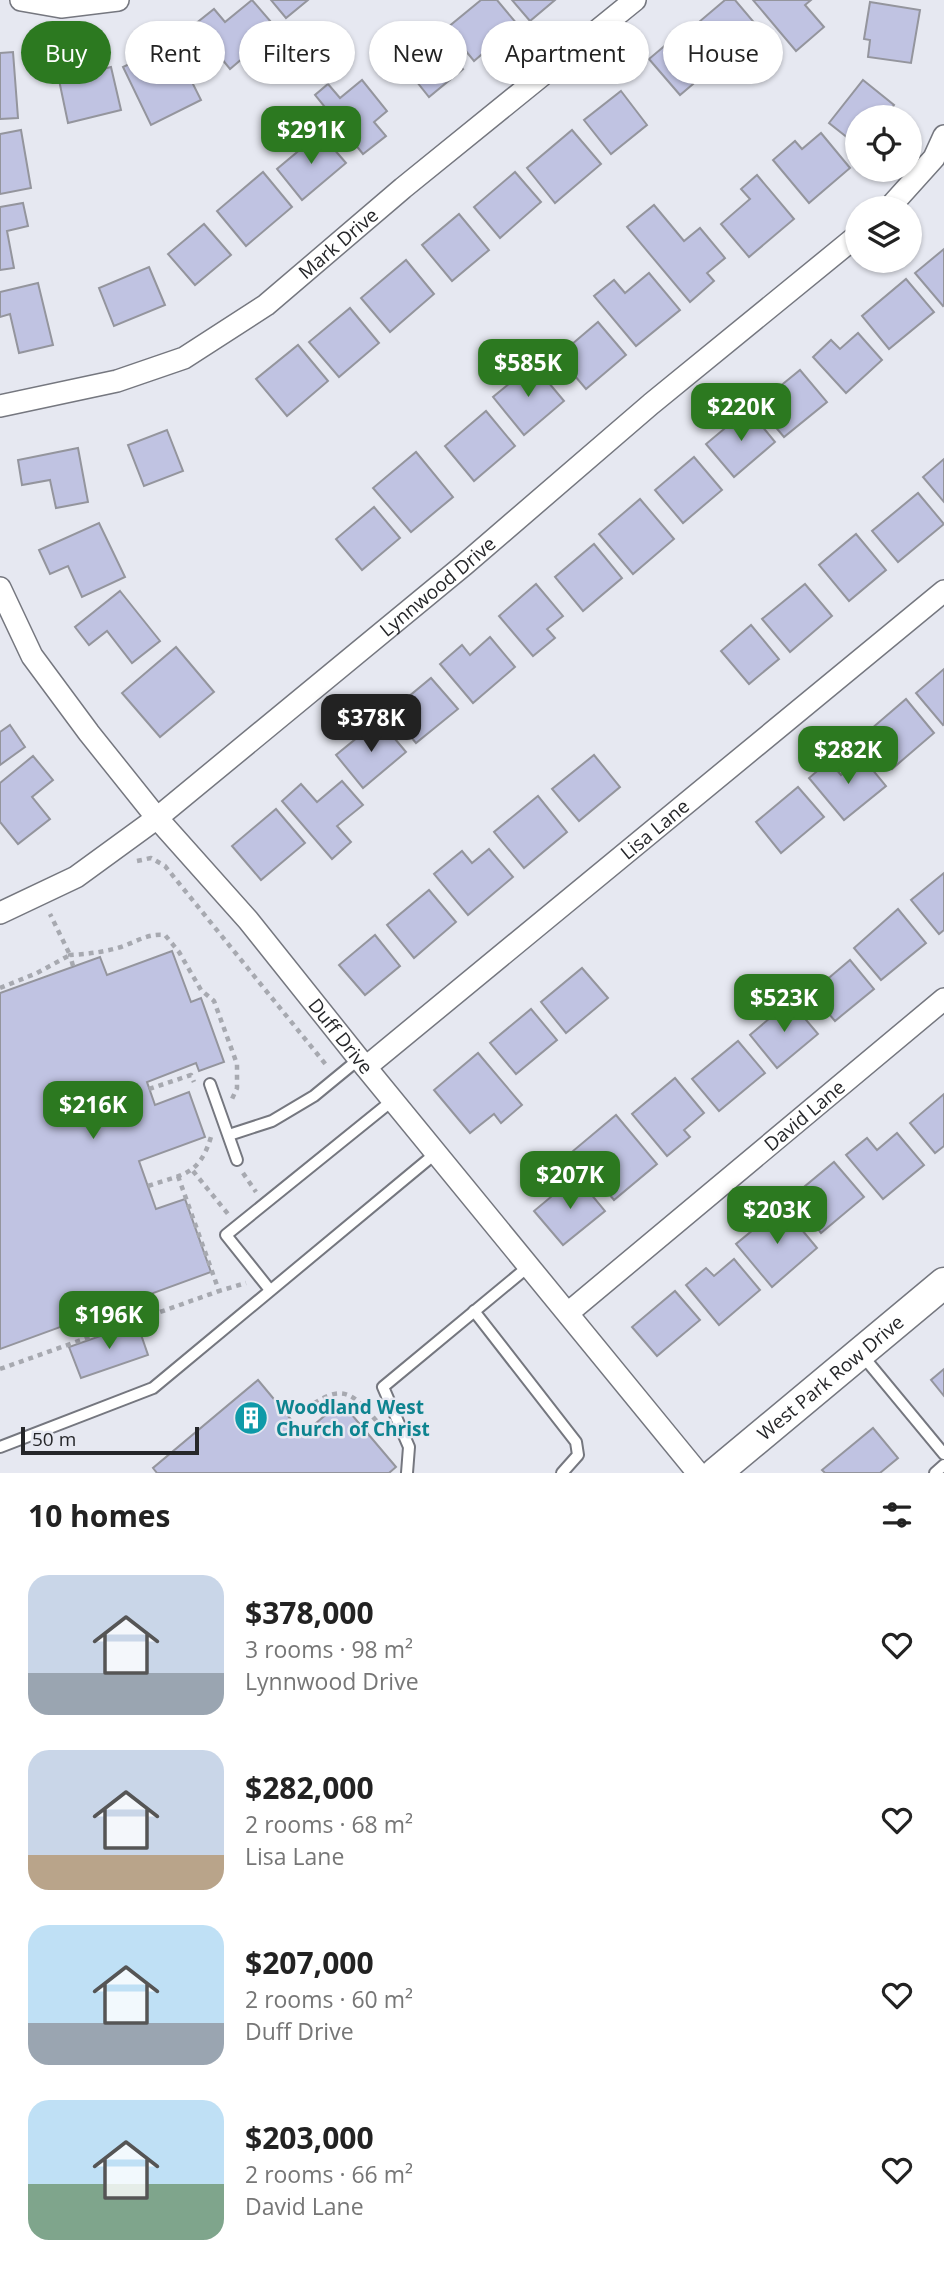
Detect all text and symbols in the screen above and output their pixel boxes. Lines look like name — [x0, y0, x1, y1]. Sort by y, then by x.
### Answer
chip: Buy — [21, 21, 111, 84]
chip: Rent — [125, 21, 225, 84]
chip: Filters — [239, 21, 355, 84]
chip: New — [369, 21, 467, 84]
chip: Apartment — [481, 21, 649, 84]
chip: House — [663, 21, 783, 84]
map controls — [845, 105, 922, 273]
button: locate — [845, 105, 922, 182]
pin: $291K — [262, 106, 360, 166]
text: $291K — [277, 113, 345, 145]
button: layers — [845, 196, 922, 273]
street label: Mark Drive — [293, 202, 383, 285]
pin: $585K — [479, 340, 577, 399]
text: $585K — [494, 346, 562, 378]
pin: $220K — [692, 384, 790, 443]
text: $220K — [707, 390, 775, 422]
street label: Lynnwood Drive — [374, 531, 501, 642]
pin: $378K — [322, 694, 420, 754]
text: $378K — [337, 701, 405, 733]
pin: $282K — [799, 726, 897, 786]
text: $282K — [814, 733, 882, 765]
street label: Lisa Lane — [615, 793, 695, 865]
pin: $523K — [735, 974, 833, 1034]
text: $523K — [750, 981, 818, 1013]
street label: Duff Drive — [303, 993, 379, 1079]
street label: David Lane — [758, 1074, 850, 1157]
pin: $216K — [44, 1082, 142, 1141]
text: $216K — [59, 1088, 127, 1120]
pin: $207K — [521, 1152, 619, 1211]
text: $207K — [536, 1158, 604, 1190]
pin: $203K — [728, 1186, 826, 1246]
text: $203K — [743, 1193, 811, 1225]
pin: $196K — [60, 1292, 158, 1351]
text: $196K — [75, 1298, 143, 1330]
street label: West Park Row Drive — [752, 1309, 909, 1446]
place label: Woodland West Church of Christ — [276, 1394, 430, 1442]
building icon: Woodland West Church of Christ — [232, 1399, 270, 1437]
scale bar — [21, 1424, 200, 1456]
text: 50 m — [32, 1426, 76, 1452]
text: 10 homes — [28, 1495, 171, 1536]
icon: filters — [878, 1496, 916, 1534]
text: $378,000 — [245, 1592, 374, 1633]
icon: home — [84, 1603, 168, 1687]
icon: heart — [878, 1626, 916, 1664]
text: 3 rooms · 98 m² — [245, 1633, 413, 1665]
text: Lynnwood Drive — [245, 1665, 419, 1697]
text: $282,000 — [245, 1767, 374, 1808]
icon: home — [84, 1778, 168, 1862]
icon: heart — [878, 1801, 916, 1839]
text: 2 rooms · 68 m² — [245, 1808, 413, 1840]
text: Lisa Lane — [245, 1840, 344, 1872]
text: $207,000 — [245, 1942, 374, 1983]
icon: home — [84, 1953, 168, 2037]
icon: heart — [878, 1976, 916, 2014]
text: 2 rooms · 60 m² — [245, 1983, 413, 2015]
text: Duff Drive — [245, 2015, 354, 2047]
text: $203,000 — [245, 2117, 374, 2158]
icon: home — [84, 2128, 168, 2212]
icon: heart — [878, 2151, 916, 2189]
text: 2 rooms · 66 m² — [245, 2158, 413, 2190]
text: David Lane — [245, 2190, 364, 2222]

